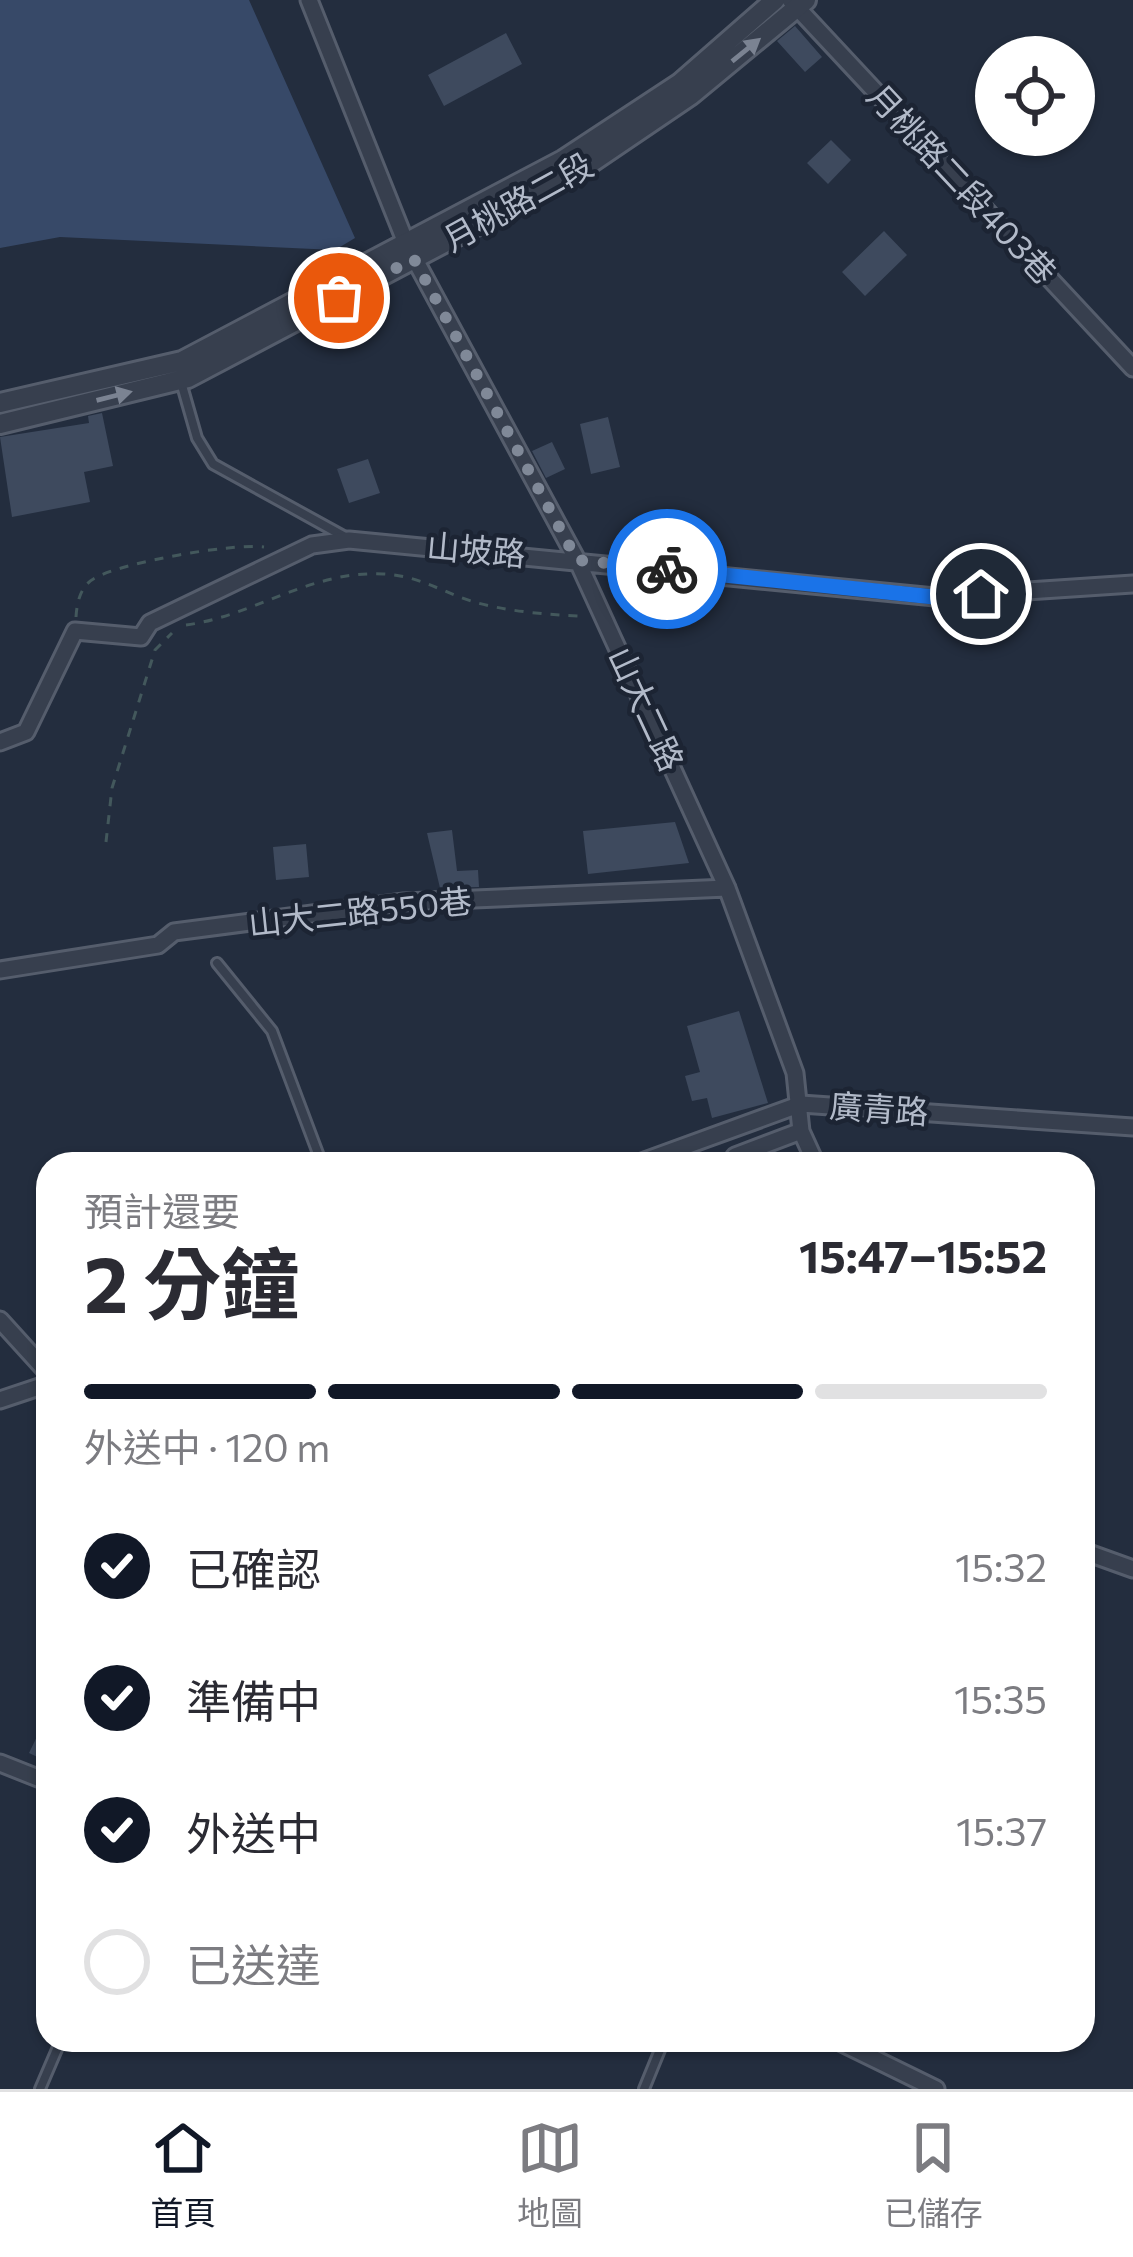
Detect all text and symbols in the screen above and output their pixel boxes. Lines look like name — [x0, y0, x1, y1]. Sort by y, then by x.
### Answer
map controls — [975, 36, 1095, 156]
button: locate — [975, 36, 1095, 156]
one-way arrow — [731, 37, 762, 63]
street label: 月桃路二段403巷 — [860, 75, 1066, 291]
street label: 月桃路二段 — [435, 143, 599, 259]
pin — [288, 247, 390, 349]
icon: bag — [306, 265, 372, 331]
one-way arrow — [95, 386, 133, 405]
courier — [607, 509, 727, 629]
street label: 山坡路 — [425, 524, 527, 573]
icon: bike — [634, 536, 700, 602]
pin — [930, 543, 1032, 645]
icon: home — [948, 561, 1014, 627]
street label: 山大二路 — [601, 640, 694, 777]
street label: 山大二路550巷 — [246, 878, 474, 943]
street label: 廣青路 — [828, 1084, 930, 1131]
text: 預計還要 — [84, 1186, 240, 1234]
text: 15:47–15:52 — [799, 1227, 1047, 1282]
text: 2 分鐘 — [84, 1234, 299, 1329]
text: 外送中 · 120 m — [84, 1422, 330, 1470]
icon: check — [84, 1533, 150, 1599]
text: 已確認 — [186, 1540, 321, 1595]
text: 15:32 — [955, 1542, 1047, 1590]
icon: check — [84, 1665, 150, 1731]
text: 準備中 — [186, 1672, 321, 1727]
text: 15:35 — [954, 1674, 1047, 1722]
icon: check — [84, 1797, 150, 1863]
text: 外送中 — [186, 1804, 321, 1859]
text: 15:37 — [956, 1806, 1047, 1854]
text: 已送達 — [186, 1936, 321, 1991]
tab: 首頁 — [150, 2115, 216, 2235]
tab: 地圖 — [517, 2115, 583, 2235]
tab: 已儲存 — [884, 2115, 983, 2235]

